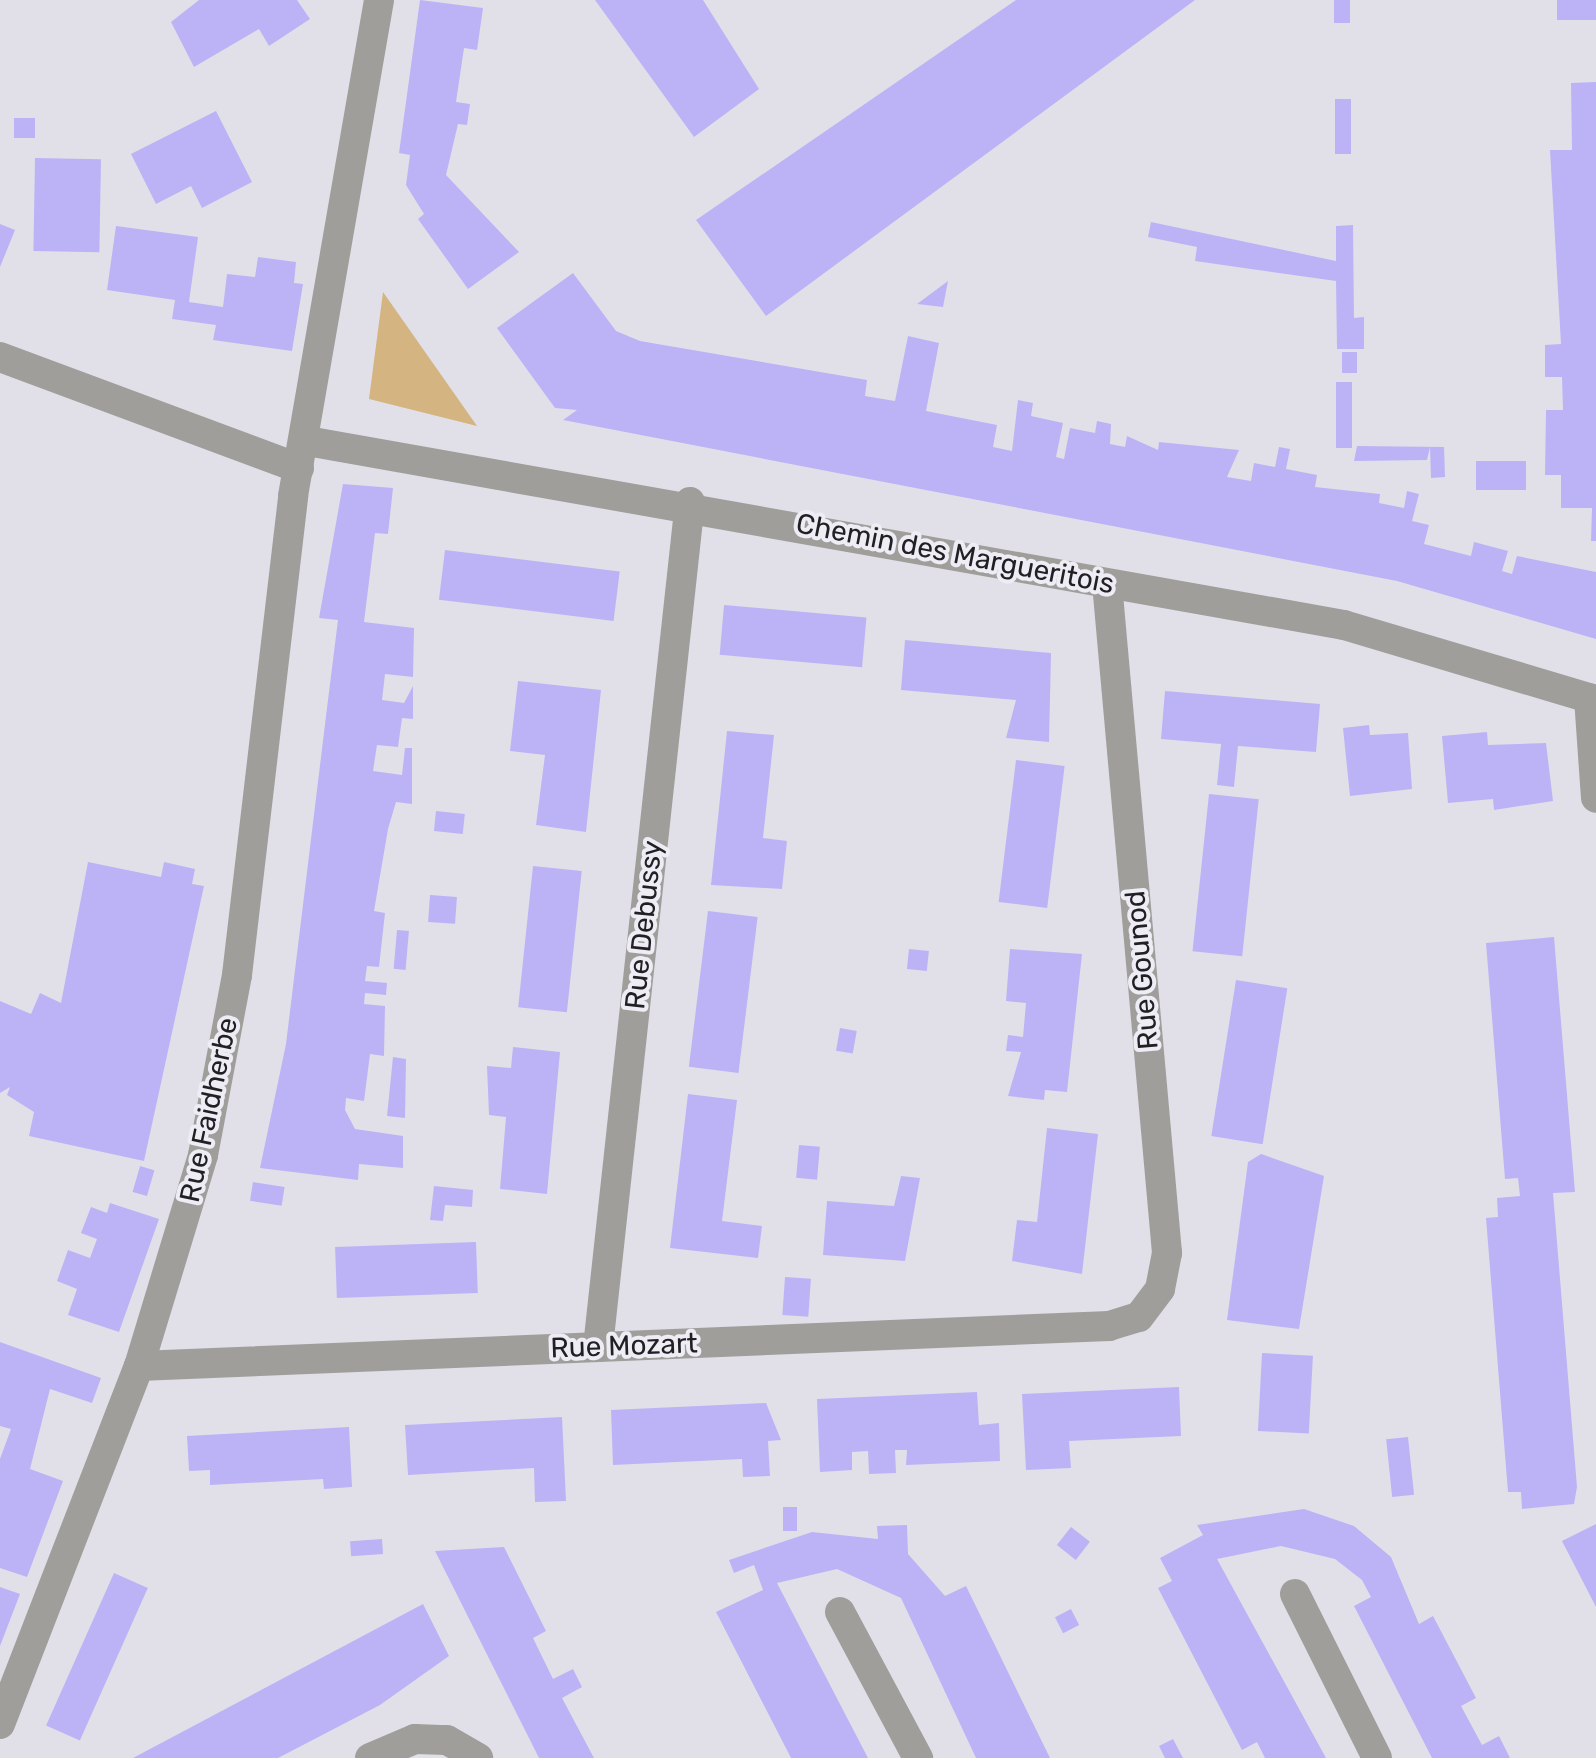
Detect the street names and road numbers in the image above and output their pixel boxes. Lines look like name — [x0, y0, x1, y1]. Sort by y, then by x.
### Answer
street label: Chemin des Margueritois — [793, 507, 1117, 601]
street label: Rue Debussy — [618, 839, 670, 1011]
street label: Rue Gounod — [1118, 889, 1166, 1051]
street label: Rue Faidherbe — [173, 1015, 245, 1205]
street label: Rue Mozart — [550, 1327, 698, 1365]

